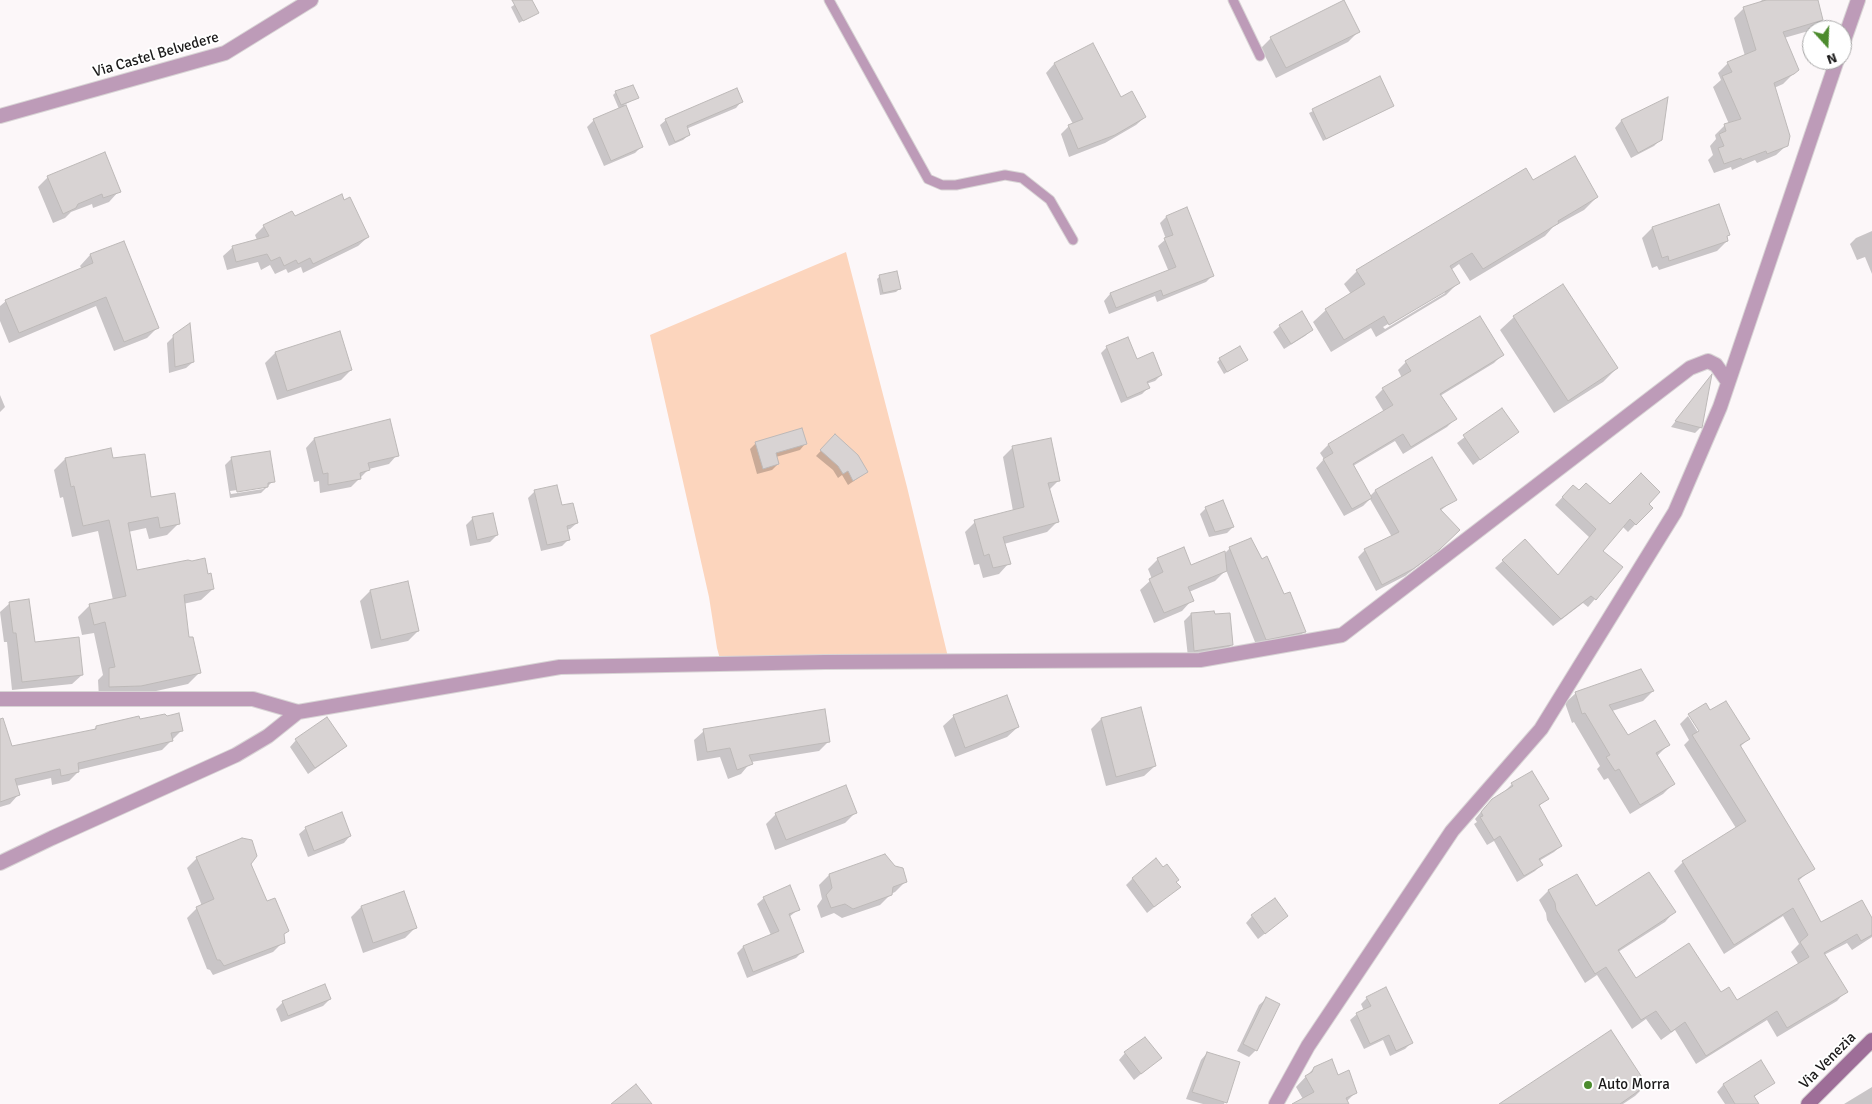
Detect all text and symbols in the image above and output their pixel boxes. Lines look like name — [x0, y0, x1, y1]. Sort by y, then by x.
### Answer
north arrow — [1802, 20, 1852, 70]
street label: Via Castel Belvedere — [91, 28, 221, 82]
text: N — [1824, 49, 1839, 68]
street label: Via Venezia — [1796, 1029, 1860, 1093]
place label: Auto Morra — [1598, 1076, 1670, 1094]
marker: Auto Morra — [1582, 1079, 1594, 1091]

